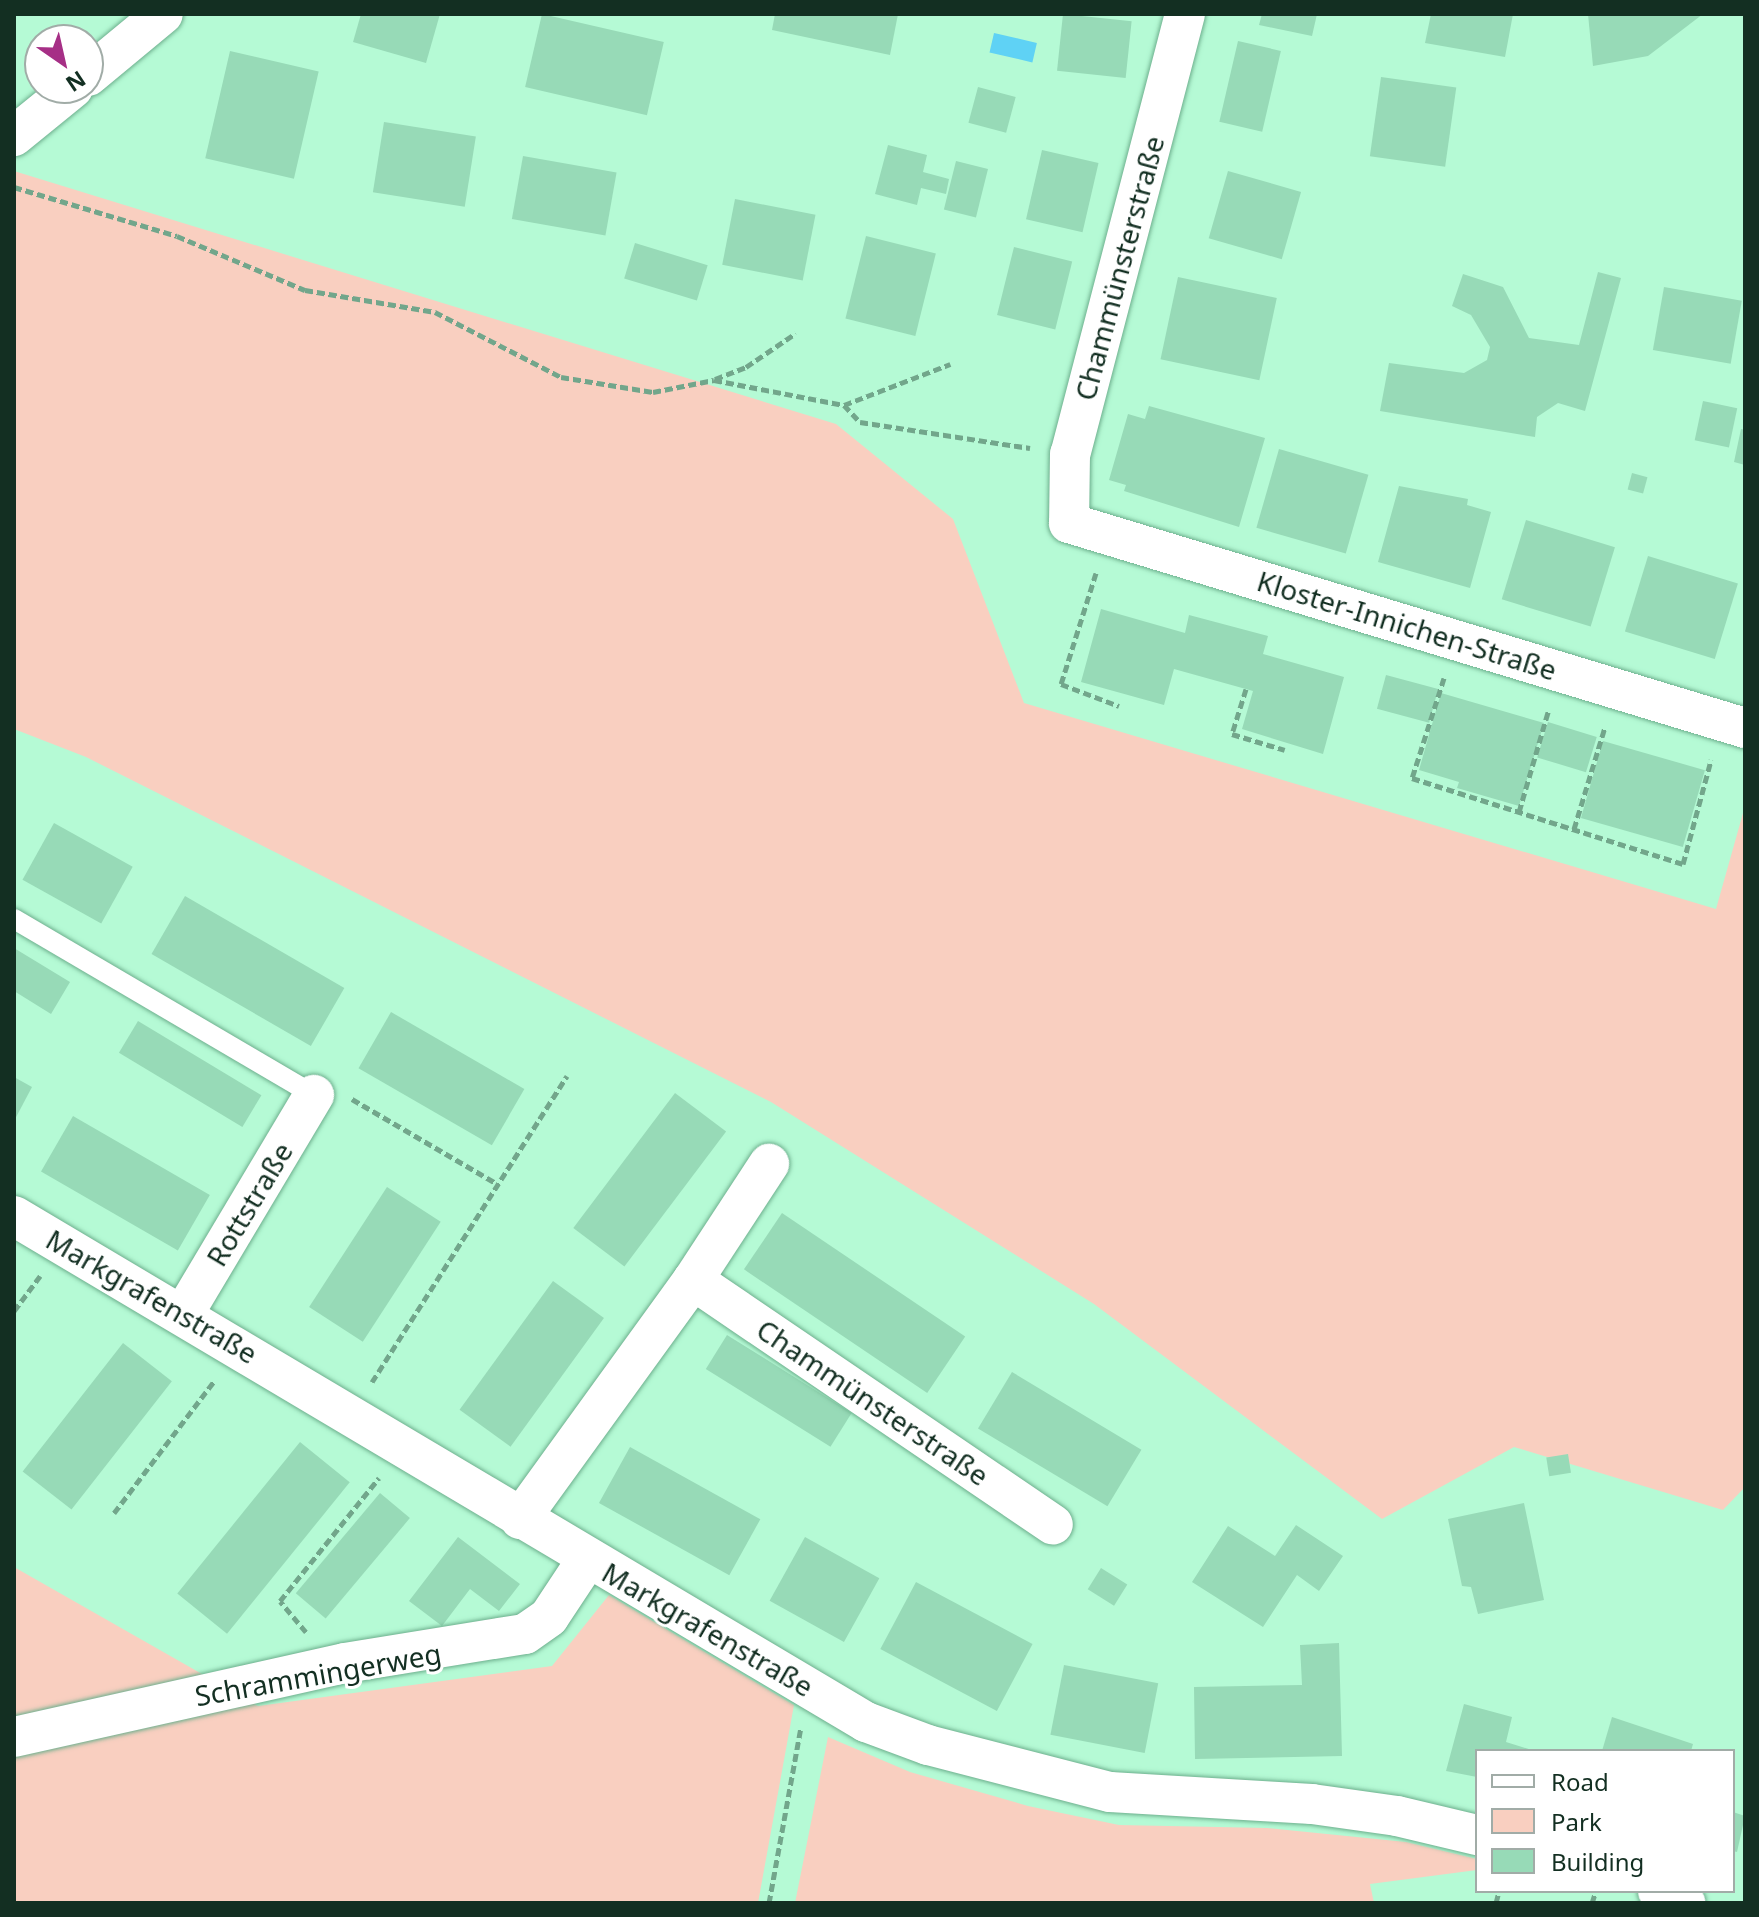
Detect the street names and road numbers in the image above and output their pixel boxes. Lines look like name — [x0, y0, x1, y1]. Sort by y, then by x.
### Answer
street label: Chammünsterstraße — [1068, 132, 1170, 404]
street label: Kloster-Innichen-Straße — [1253, 563, 1561, 687]
street label: Rottstraße — [199, 1136, 299, 1272]
street label: Markgrafenstraße — [41, 1222, 263, 1370]
street label: Chammünsterstraße — [751, 1312, 995, 1492]
street label: Markgrafenstraße — [597, 1555, 819, 1703]
street label: Schrammingerweg — [192, 1636, 444, 1712]

